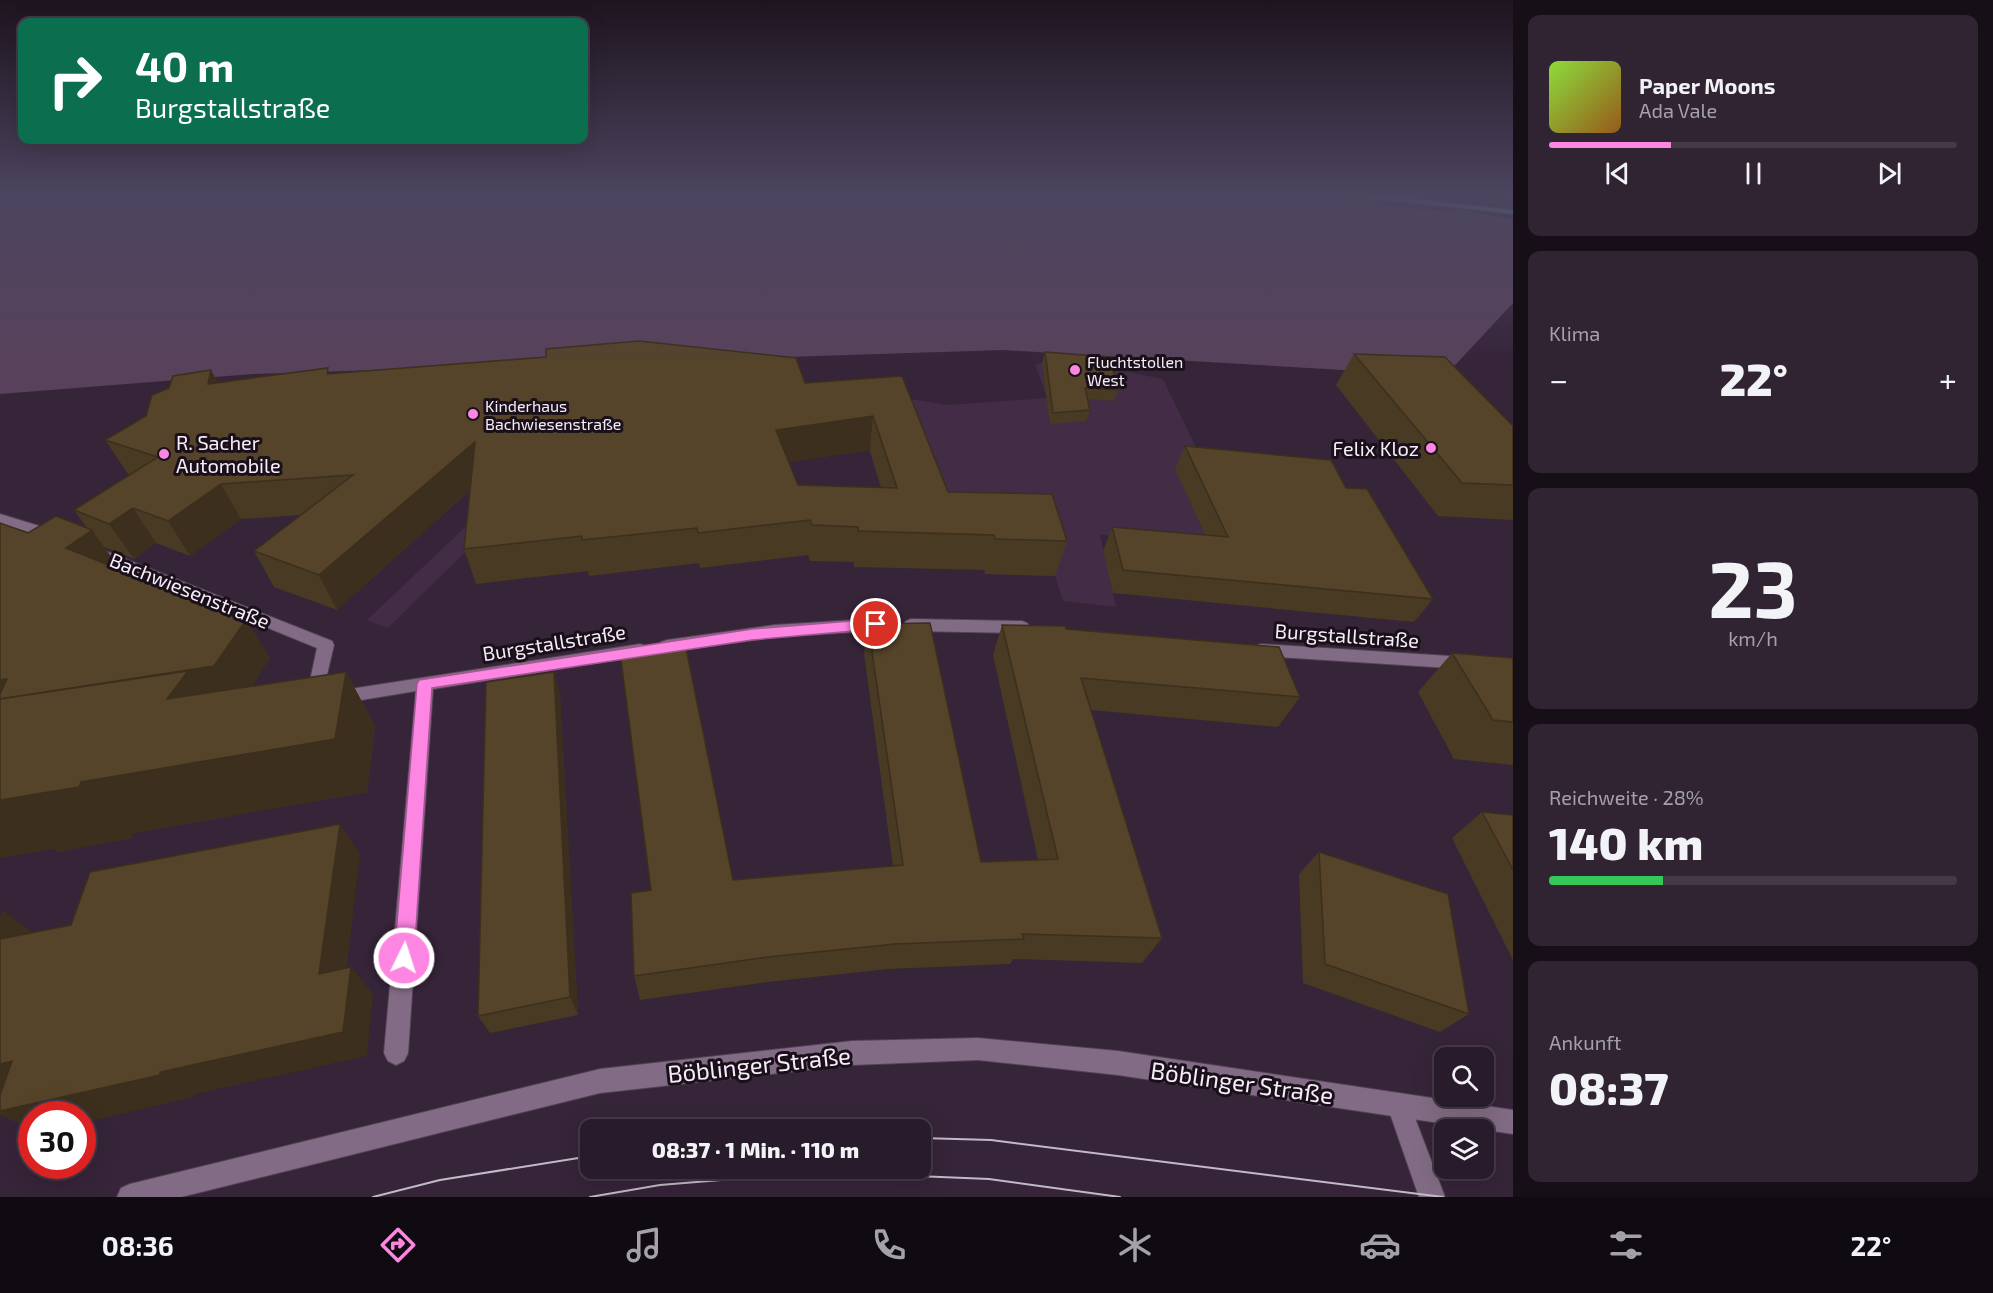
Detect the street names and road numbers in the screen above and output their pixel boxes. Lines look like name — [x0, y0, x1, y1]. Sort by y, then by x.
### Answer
street label: Bachwiesenstraße — [106, 547, 274, 633]
street label: Burgstallstraße — [1274, 618, 1420, 652]
street label: Burgstallstraße — [481, 619, 627, 665]
street label: Böblinger Straße — [666, 1040, 852, 1088]
street label: Böblinger Straße — [1149, 1055, 1335, 1109]

